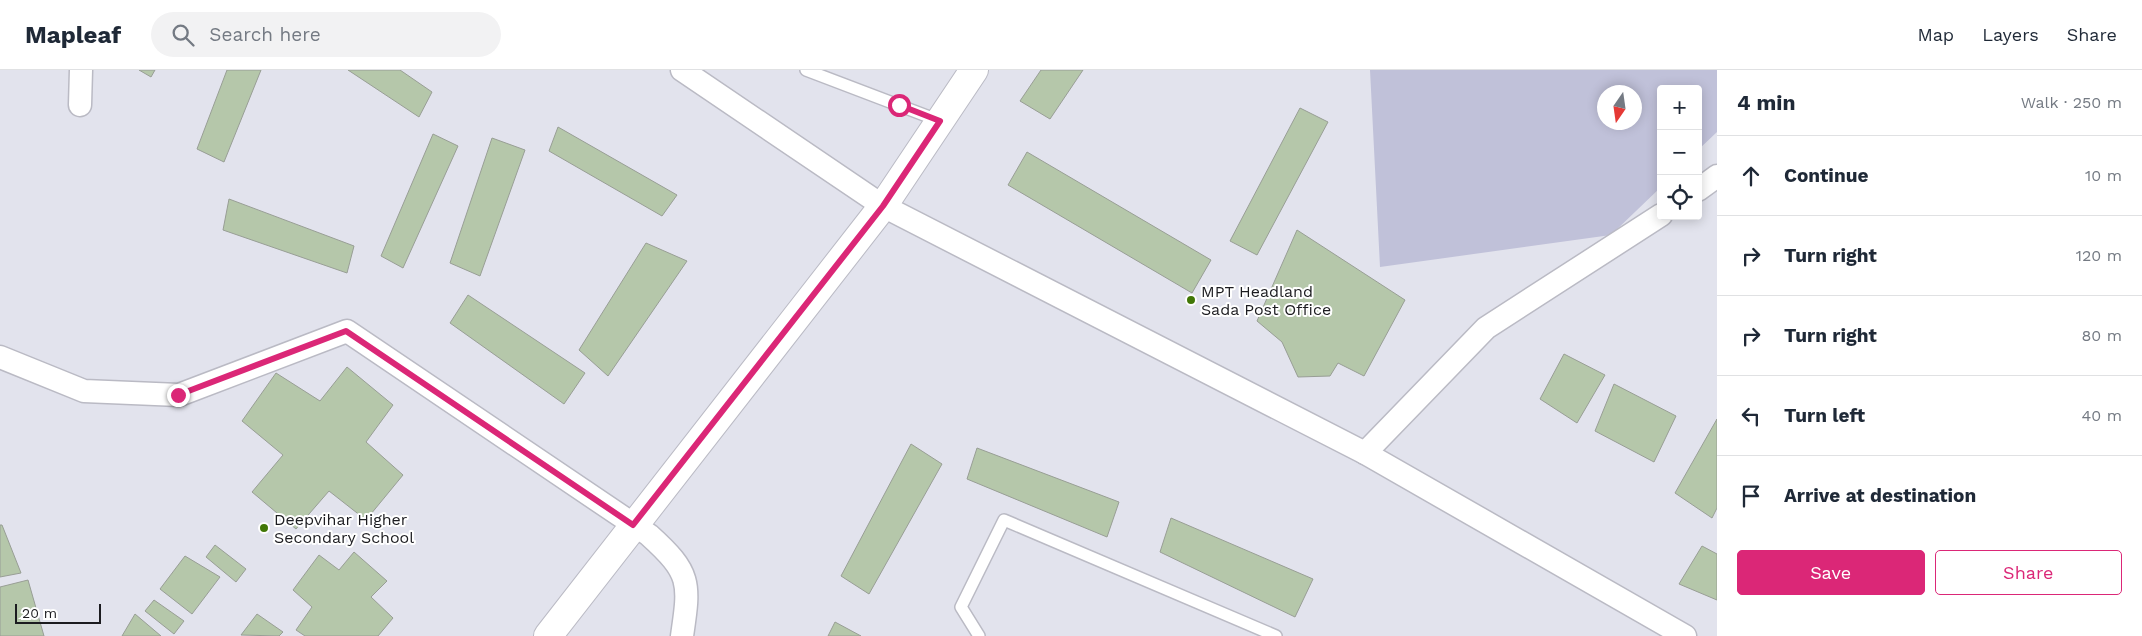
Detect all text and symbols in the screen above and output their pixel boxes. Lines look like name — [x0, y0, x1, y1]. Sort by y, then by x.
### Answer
search box — [151, 12, 501, 57]
text: Mapleaf — [25, 21, 121, 49]
icon: search — [169, 21, 197, 49]
text: Search here — [209, 23, 321, 46]
text: Map — [1917, 24, 1954, 45]
text: Layers — [1982, 24, 2039, 45]
text: Share — [2067, 24, 2117, 45]
north arrow — [1597, 85, 1642, 130]
map controls — [1657, 85, 1702, 220]
button: + — [1657, 85, 1702, 130]
text: 4 min — [1737, 90, 1795, 115]
text: Walk · 250 m — [2021, 93, 2122, 112]
route start — [888, 94, 911, 117]
button: − — [1657, 130, 1702, 175]
icon: ahead — [1737, 162, 1765, 190]
text: Continue — [1784, 164, 1868, 187]
text: 10 m — [2085, 166, 2122, 185]
button: locate — [1657, 175, 1702, 220]
icon: right — [1737, 242, 1765, 270]
text: Turn right — [1784, 244, 1877, 267]
text: 120 m — [2076, 246, 2122, 265]
place label: MPT Headland Sada Post Office — [1201, 282, 1331, 319]
marker: MPT Headland Sada Post Office — [1185, 294, 1197, 306]
icon: right — [1737, 322, 1765, 350]
text: Turn right — [1784, 324, 1877, 347]
text: 80 m — [2081, 326, 2122, 345]
route end — [167, 384, 190, 407]
icon: left — [1737, 402, 1765, 430]
text: Turn left — [1784, 404, 1865, 427]
text: 40 m — [2082, 406, 2122, 425]
icon: arrive — [1737, 482, 1765, 510]
text: Arrive at destination — [1784, 484, 1976, 507]
place label: Deepvihar Higher Secondary School — [274, 510, 414, 547]
marker: Deepvihar Higher Secondary School — [258, 522, 270, 534]
button: Save — [1737, 550, 1925, 595]
button: Share — [1935, 550, 2122, 595]
scale bar — [15, 601, 101, 624]
text: 20 m — [22, 605, 57, 621]

